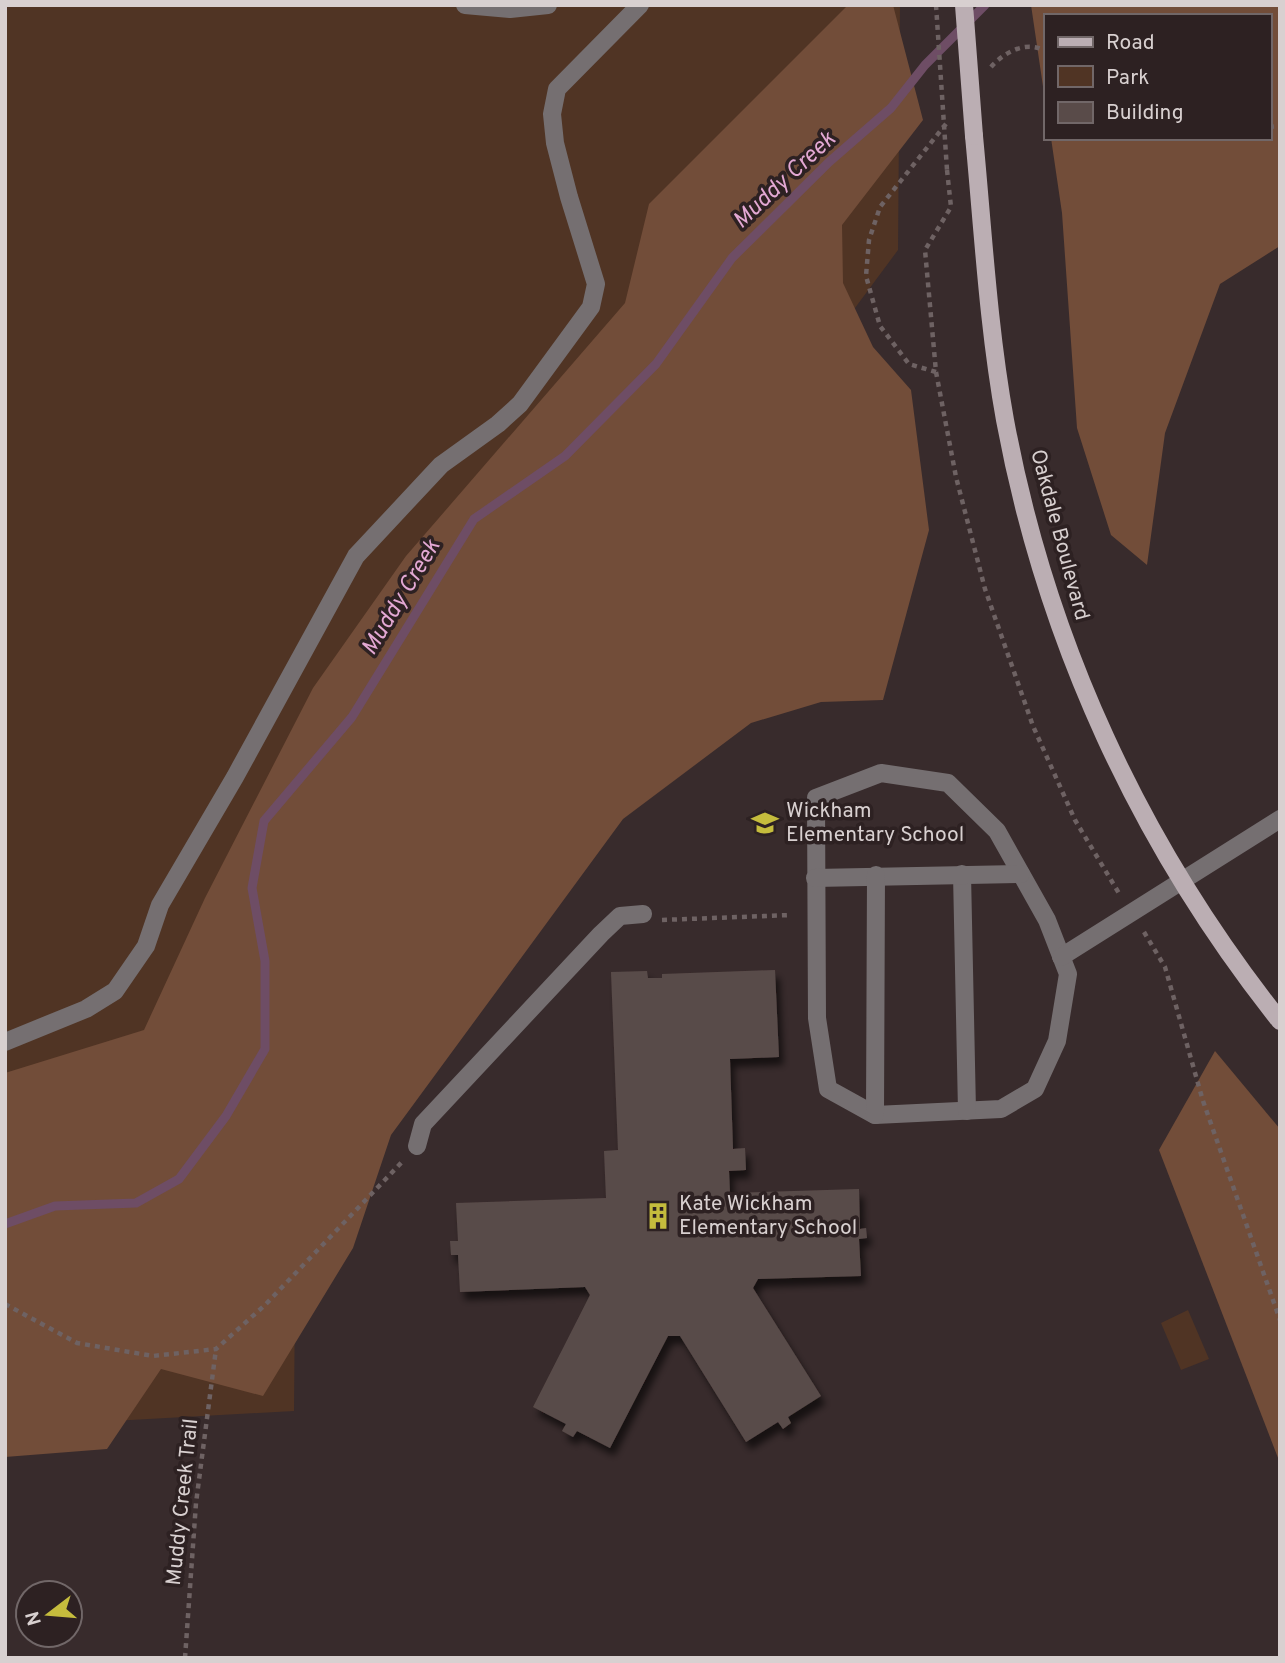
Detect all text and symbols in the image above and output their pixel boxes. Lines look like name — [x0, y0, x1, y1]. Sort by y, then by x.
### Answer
legend — [1044, 14, 1271, 140]
text: Road — [1106, 30, 1155, 57]
text: Park — [1106, 65, 1149, 92]
text: Building — [1106, 100, 1184, 127]
water label: Muddy Creek — [728, 126, 843, 236]
street label: Oakdale Boulevard — [1023, 446, 1095, 624]
water label: Muddy Creek — [356, 534, 448, 661]
place label: Wickham Elementary School — [786, 798, 964, 849]
school or university icon: Wickham Elementary School — [750, 808, 780, 838]
place label: Kate Wickham Elementary School — [679, 1191, 857, 1242]
building icon: Kate Wickham Elementary School — [643, 1201, 673, 1231]
street label: Muddy Creek Trail — [161, 1417, 205, 1587]
north arrow — [14, 1579, 84, 1649]
text: N — [21, 1608, 48, 1628]

